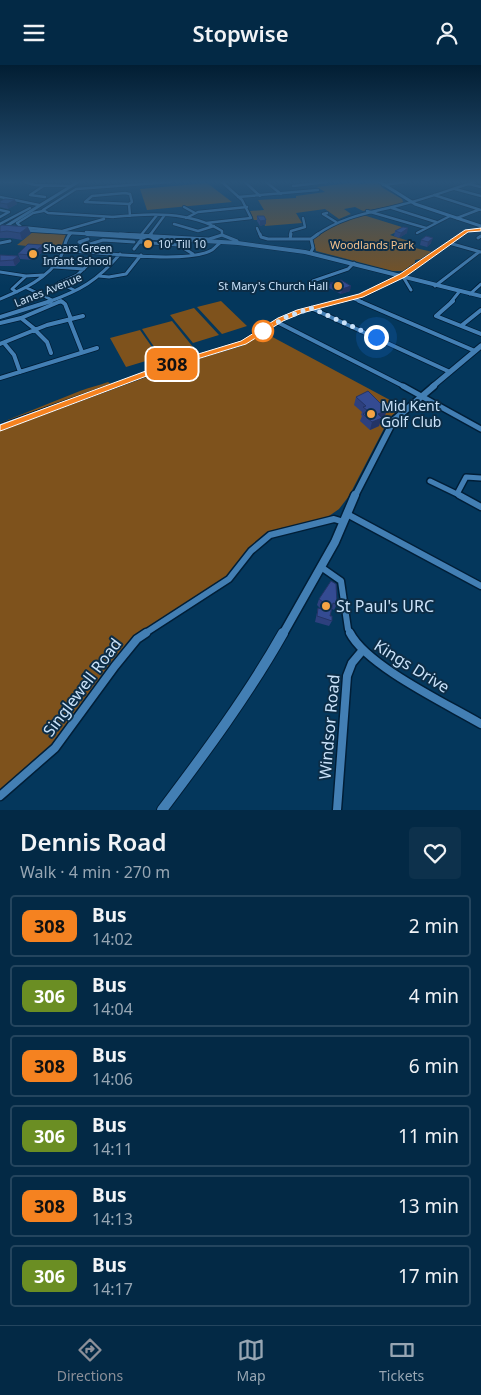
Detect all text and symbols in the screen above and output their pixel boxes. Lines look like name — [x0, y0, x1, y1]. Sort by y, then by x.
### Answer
text: Stopwise — [192, 18, 289, 48]
icon: menu — [20, 19, 48, 47]
icon: person — [433, 19, 461, 47]
place label: 10' Till 10 — [158, 236, 206, 251]
park label: Woodlands Park — [330, 237, 414, 252]
marker: 10' Till 10 — [142, 238, 154, 250]
place label: Shears Green Infant School — [43, 240, 112, 268]
marker: Shears Green Infant School — [27, 248, 39, 260]
street label: Lanes Avenue — [12, 269, 84, 310]
place label: St Mary's Church Hall — [218, 278, 328, 293]
marker: St Mary's Church Hall — [332, 280, 344, 292]
unlabelled marker — [252, 320, 274, 342]
your location — [364, 325, 389, 350]
line badge: 308 — [143, 348, 201, 380]
text: 308 — [157, 352, 187, 376]
place label: Mid Kent Golf Club — [381, 396, 441, 431]
marker: Mid Kent Golf Club — [365, 408, 377, 420]
place label: St Paul's URC — [336, 595, 434, 617]
marker: St Paul's URC — [320, 600, 332, 612]
street label: Singlewell Road — [38, 633, 126, 741]
street label: Kings Drive — [370, 634, 454, 698]
street label: Windsor Road — [313, 674, 345, 780]
text: Dennis Road — [20, 825, 166, 858]
button: heart — [409, 827, 461, 879]
text: Walk · 4 min · 270 m — [20, 861, 170, 883]
text: Bus — [92, 902, 127, 928]
text: 2 min — [409, 913, 459, 939]
text: 308 — [34, 914, 65, 938]
text: 14:02 — [92, 928, 133, 950]
text: Bus — [92, 972, 127, 998]
text: 4 min — [409, 983, 459, 1009]
text: 306 — [34, 984, 65, 1008]
text: 14:04 — [92, 998, 133, 1020]
text: Bus — [92, 1042, 127, 1068]
text: 6 min — [409, 1053, 459, 1079]
text: 308 — [34, 1054, 65, 1078]
text: 14:06 — [92, 1068, 133, 1090]
text: Bus — [92, 1112, 127, 1138]
text: 11 min — [398, 1123, 459, 1149]
text: 306 — [34, 1124, 65, 1148]
text: 14:11 — [92, 1138, 133, 1160]
text: Bus — [92, 1182, 127, 1208]
text: 13 min — [398, 1193, 459, 1219]
text: 308 — [34, 1194, 65, 1218]
text: 14:13 — [92, 1208, 133, 1230]
text: Bus — [92, 1252, 127, 1278]
text: 17 min — [398, 1263, 459, 1289]
text: 306 — [34, 1264, 65, 1288]
text: 14:17 — [92, 1278, 133, 1300]
tab: Directions — [57, 1336, 123, 1385]
tab: Map — [237, 1336, 266, 1385]
tab: Tickets — [379, 1336, 424, 1385]

